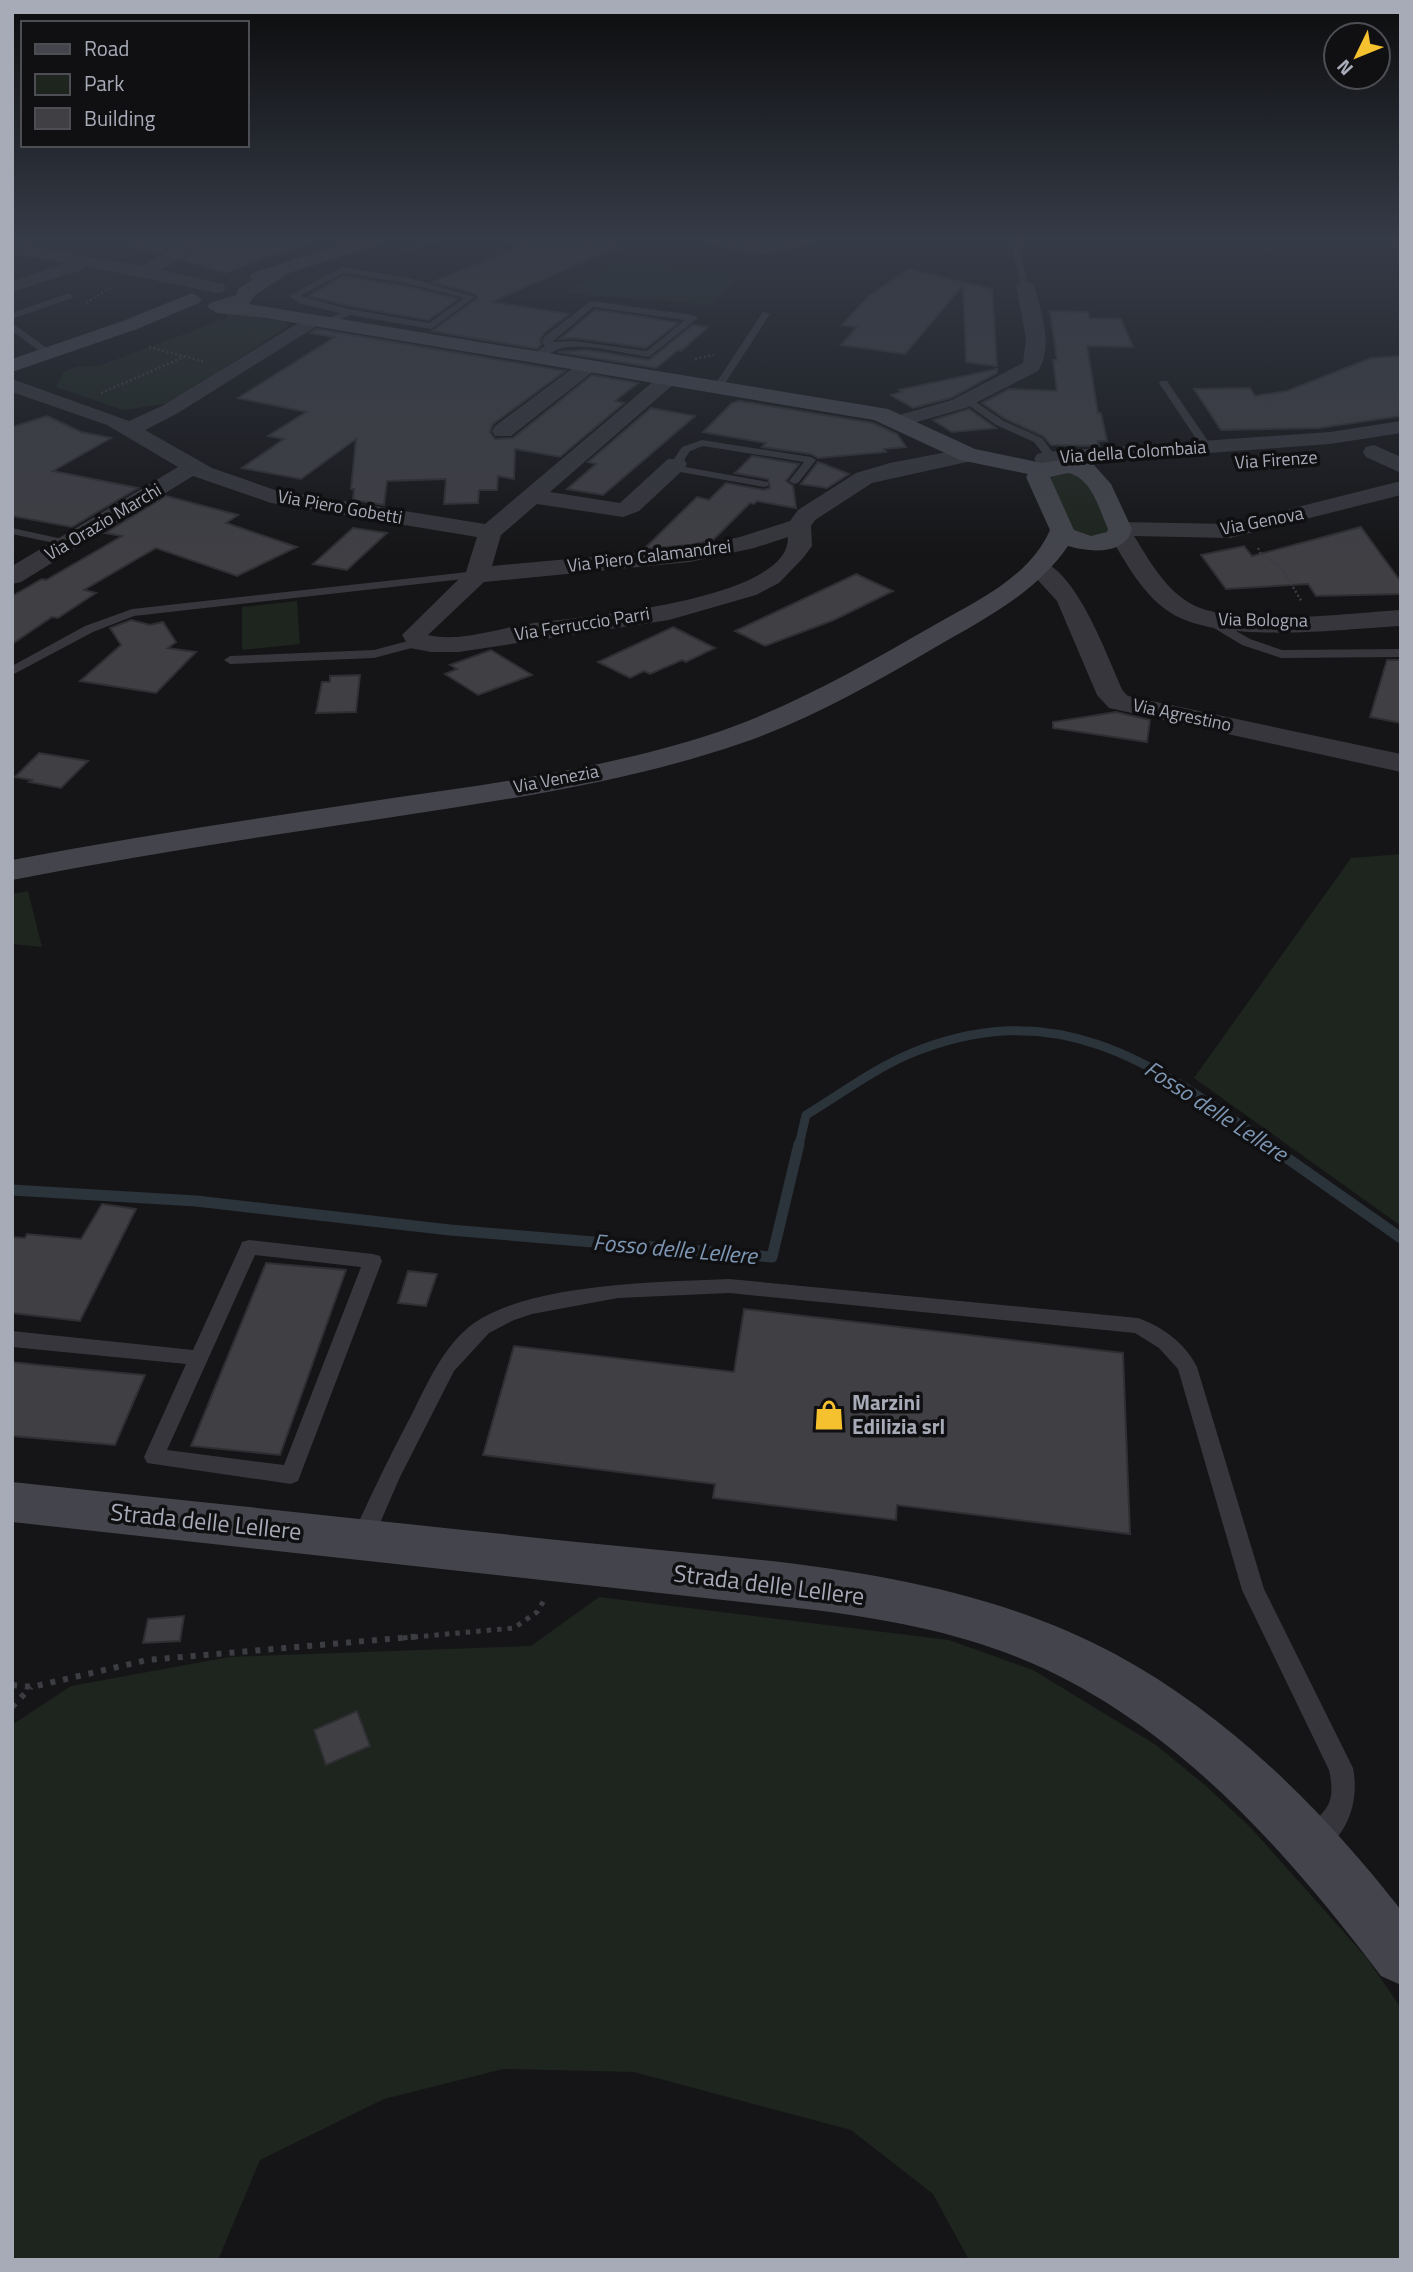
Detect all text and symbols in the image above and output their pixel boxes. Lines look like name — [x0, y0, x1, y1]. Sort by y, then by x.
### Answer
legend — [21, 21, 248, 147]
north arrow — [1322, 21, 1392, 91]
text: Road — [84, 32, 129, 64]
text: N — [1329, 53, 1359, 83]
text: Park — [84, 67, 124, 99]
text: Building — [84, 102, 156, 134]
street label: Via della Colombaia — [1059, 433, 1207, 470]
street label: Via Firenze — [1234, 443, 1318, 476]
street label: Via Orazio Marchi — [39, 476, 166, 567]
street label: Via Piero Gobetti — [276, 482, 405, 531]
street label: Via Genova — [1218, 499, 1306, 542]
street label: Via Piero Calamandrei — [565, 532, 732, 579]
street label: Via Ferruccio Parri — [512, 599, 652, 648]
street label: Via Bologna — [1218, 605, 1308, 634]
street label: Via Agrestino — [1130, 691, 1234, 738]
street label: Via Venezia — [511, 757, 601, 800]
water label: Fosso delle Lellere — [1138, 1051, 1296, 1171]
water label: Fosso delle Lellere — [592, 1224, 760, 1273]
place label: Marzini Edilizia srl — [852, 1386, 945, 1442]
shop icon: Marzini Edilizia srl — [812, 1398, 846, 1432]
street label: Strada delle Lellere — [109, 1493, 303, 1549]
street label: Strada delle Lellere — [672, 1554, 866, 1614]

